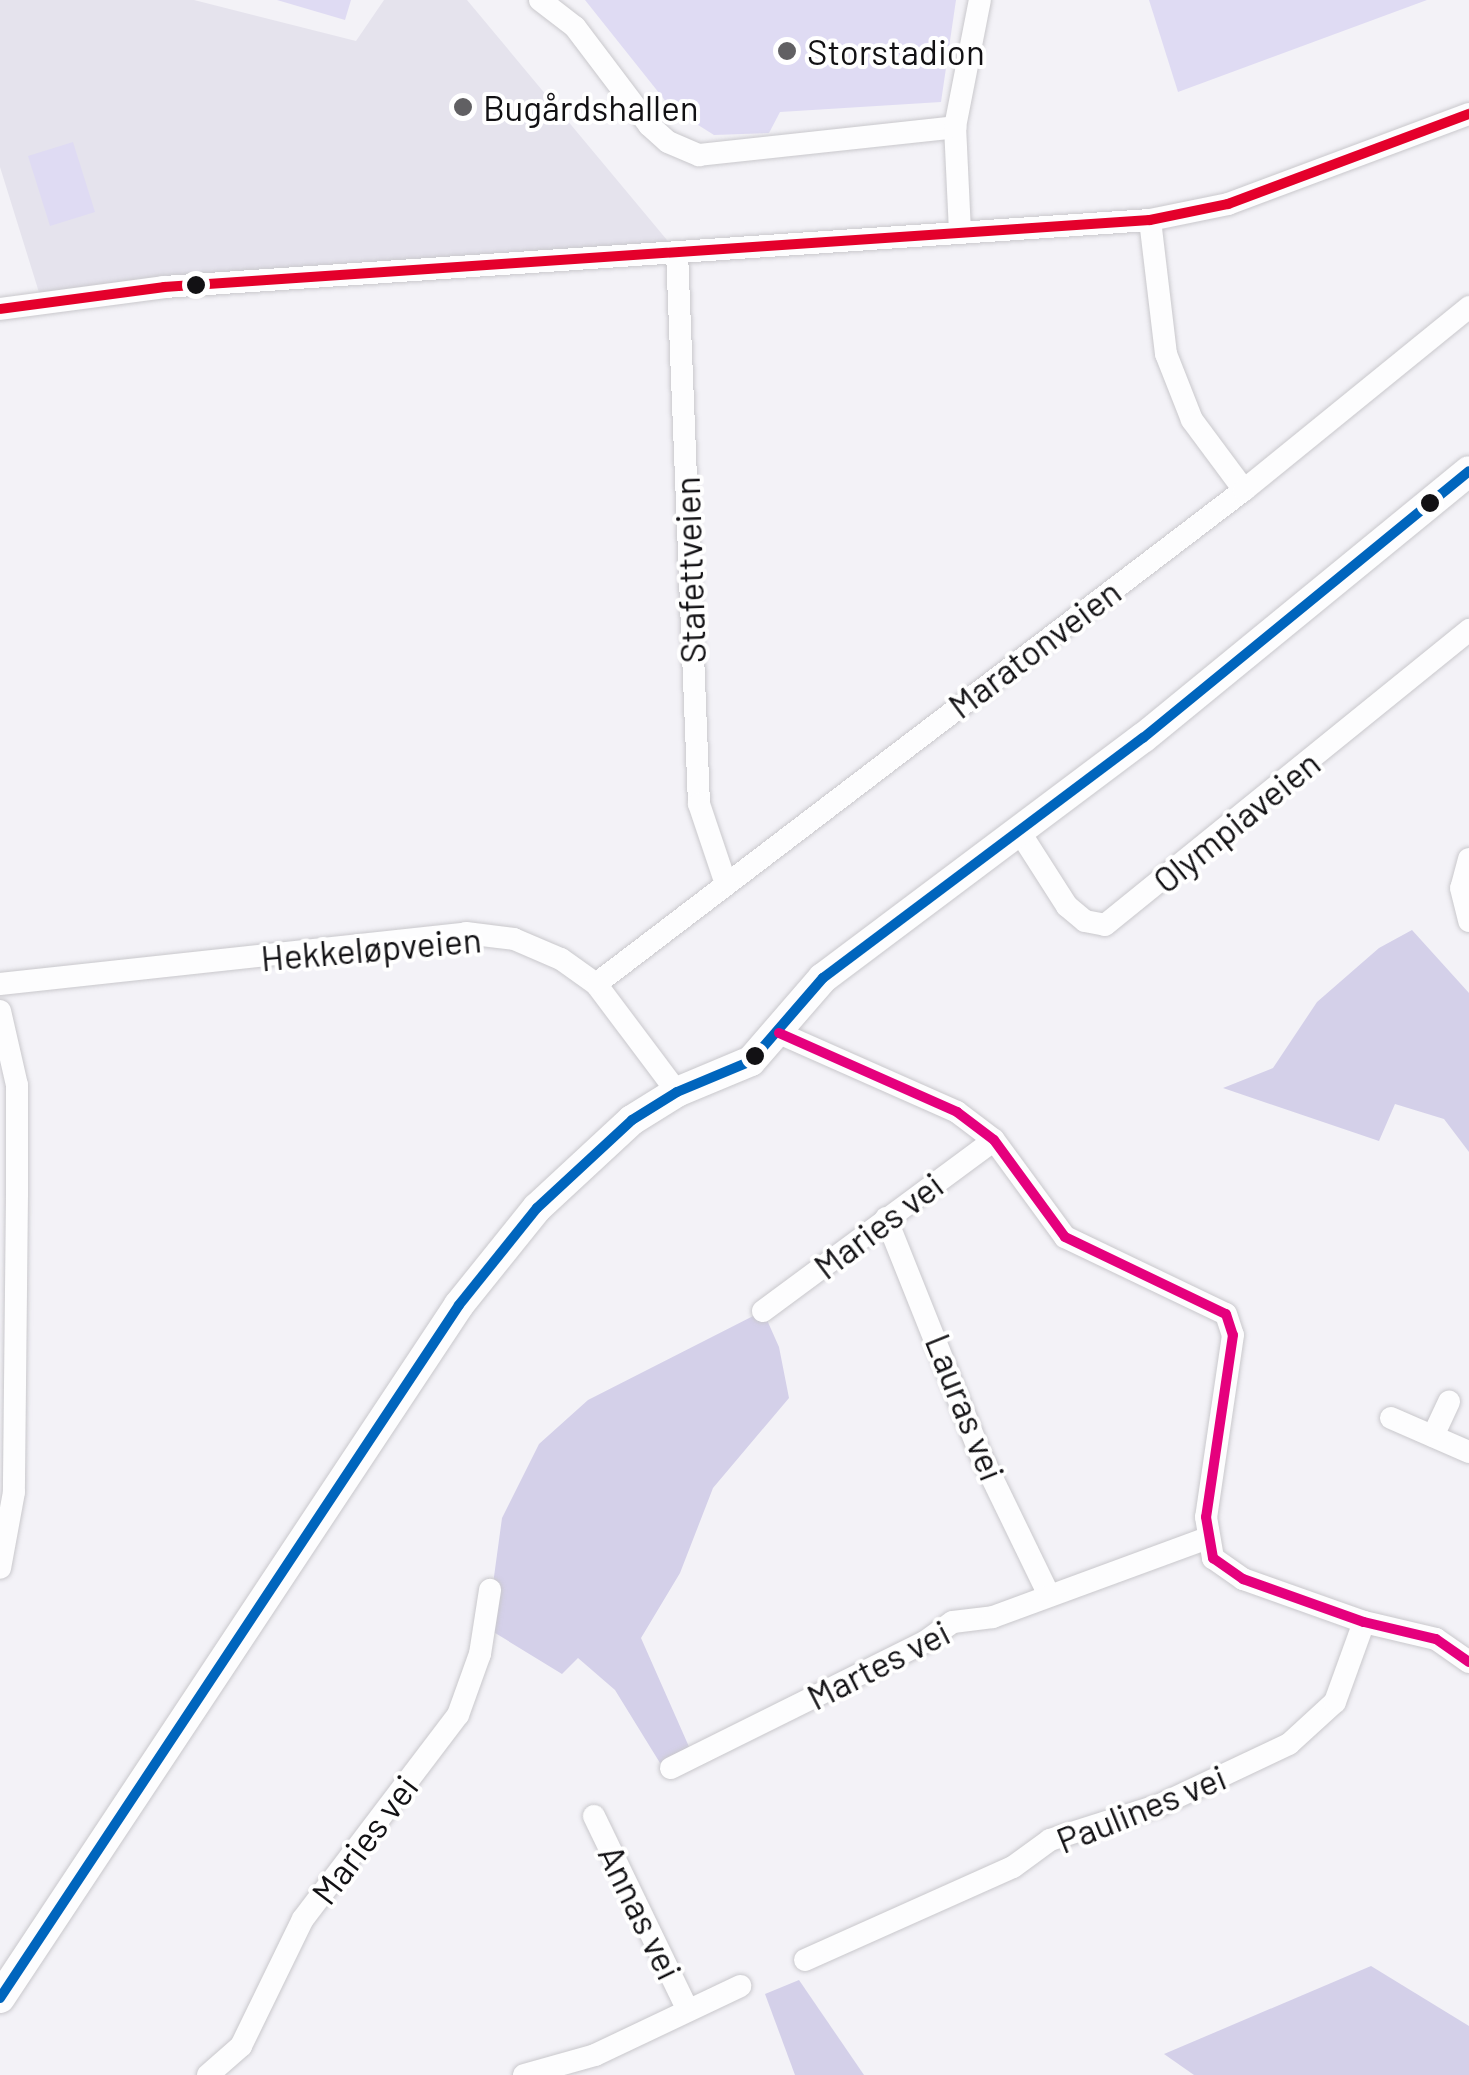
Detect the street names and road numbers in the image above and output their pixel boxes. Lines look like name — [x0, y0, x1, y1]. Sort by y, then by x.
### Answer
street label: Stafettveien — [665, 476, 713, 664]
street label: Maratonveien — [940, 570, 1128, 726]
street label: Olympiaveien — [1144, 741, 1328, 901]
street label: Hekkeløpveien — [259, 917, 483, 979]
street label: Maries vei — [805, 1163, 951, 1287]
street label: Lauras vei — [918, 1327, 1014, 1487]
street label: Martes vei — [800, 1610, 956, 1718]
street label: Paulines vei — [1050, 1755, 1232, 1861]
street label: Maries vei — [302, 1766, 426, 1912]
street label: Annas vei — [590, 1838, 692, 1986]

